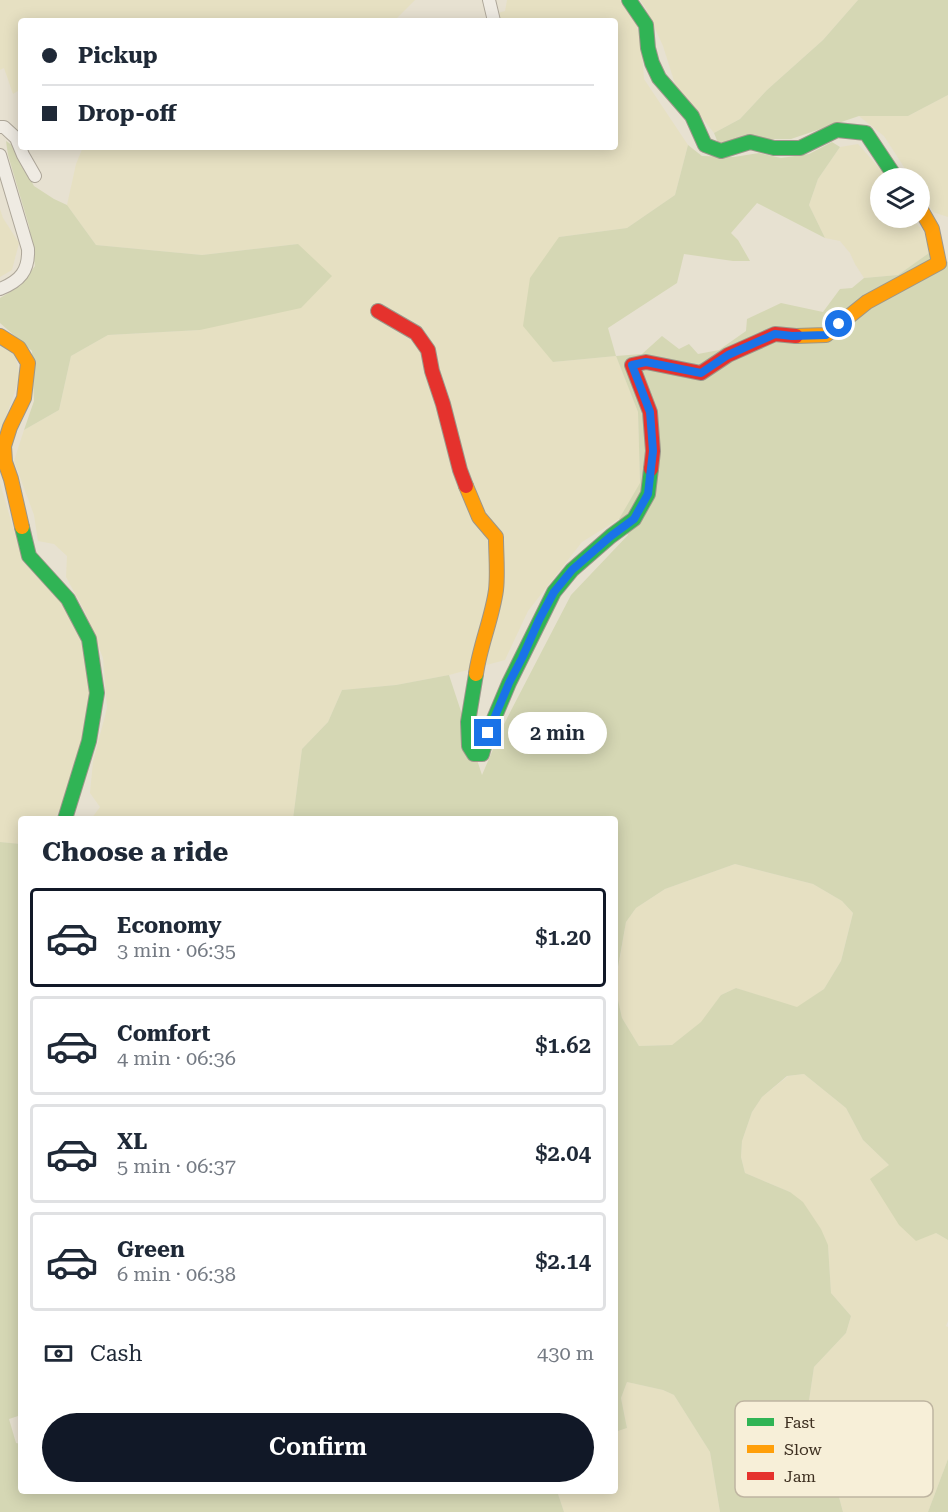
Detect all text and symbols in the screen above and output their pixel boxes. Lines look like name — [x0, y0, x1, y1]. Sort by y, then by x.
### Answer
text: Pickup — [78, 43, 158, 68]
text: Drop-off — [78, 101, 176, 126]
map controls — [870, 168, 930, 228]
button: layers — [870, 168, 930, 228]
route start — [825, 310, 852, 337]
callout: 2 min — [509, 712, 608, 754]
route end — [474, 719, 501, 746]
text: 2 min — [530, 721, 585, 745]
text: Choose a ride — [42, 836, 228, 868]
icon: car — [45, 911, 99, 965]
text: Economy — [117, 913, 221, 938]
text: $1.20 — [535, 925, 591, 950]
text: 3 min · 06:35 — [117, 938, 236, 962]
icon: car — [45, 1019, 99, 1073]
text: Comfort — [117, 1021, 210, 1046]
text: $1.62 — [535, 1033, 591, 1058]
text: 4 min · 06:36 — [117, 1046, 236, 1070]
icon: car — [45, 1127, 99, 1181]
text: XL — [117, 1129, 147, 1154]
text: $2.04 — [535, 1141, 591, 1166]
text: 5 min · 06:37 — [117, 1154, 236, 1178]
icon: car — [45, 1235, 99, 1289]
text: Green — [117, 1237, 185, 1262]
text: $2.14 — [535, 1249, 591, 1274]
text: 6 min · 06:38 — [117, 1262, 236, 1286]
icon: cash — [42, 1337, 75, 1370]
text: Cash — [90, 1341, 142, 1366]
text: 430 m — [537, 1341, 594, 1365]
legend — [735, 1401, 933, 1497]
button: Confirm — [42, 1413, 594, 1482]
text: Fast — [784, 1413, 815, 1432]
text: Slow — [784, 1440, 822, 1459]
text: Jam — [784, 1467, 816, 1486]

